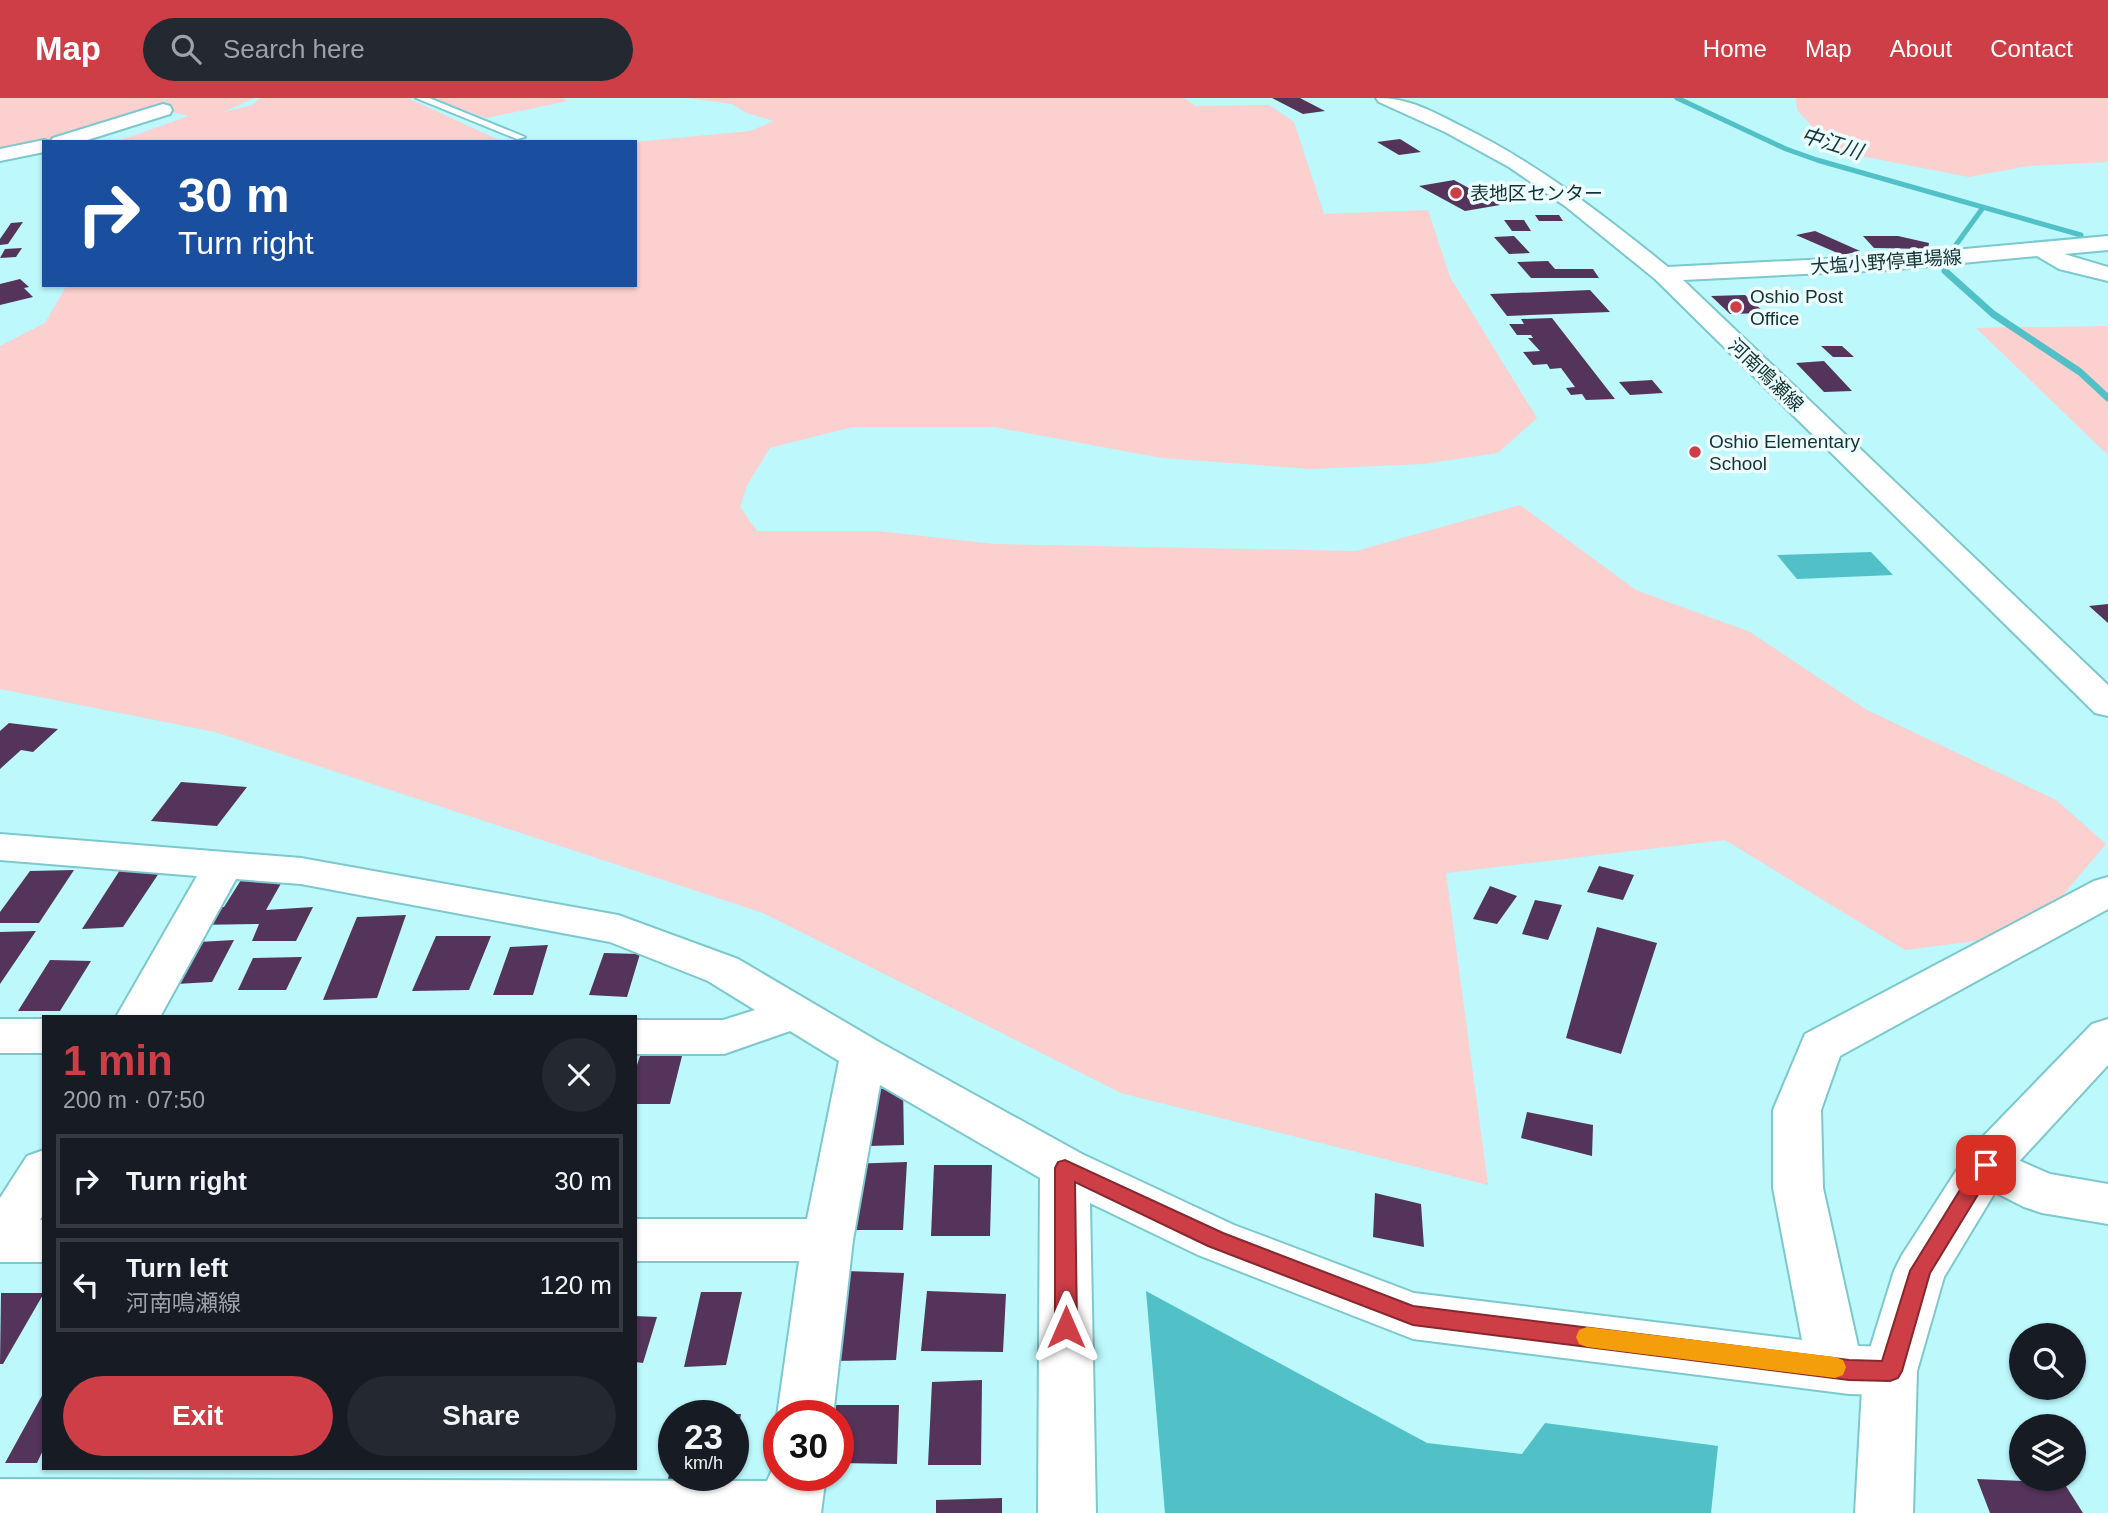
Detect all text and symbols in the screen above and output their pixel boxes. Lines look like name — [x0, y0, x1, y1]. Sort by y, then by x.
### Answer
search box — [143, 18, 633, 81]
text: Map — [35, 30, 101, 67]
icon: search — [167, 30, 205, 68]
text: Search here — [223, 34, 365, 64]
text: Home — [1703, 35, 1767, 62]
text: Map — [1805, 35, 1852, 62]
text: About — [1890, 35, 1952, 62]
text: Contact — [1990, 35, 2073, 62]
water label: 中江川 — [1799, 123, 1867, 164]
icon: right — [63, 168, 154, 259]
text: 30 m — [178, 168, 290, 222]
place label: 表地区センター — [1470, 183, 1603, 204]
marker: 表地区センター — [1448, 185, 1464, 201]
text: Turn right — [178, 225, 314, 261]
street label: 大塩小野停車場線 — [1809, 246, 1963, 278]
place label: Oshio Post Office — [1750, 286, 1844, 329]
marker: Oshio Post Office — [1728, 299, 1744, 315]
street label: 河南鳴瀬線 — [1725, 334, 1807, 416]
place label: Oshio Elementary School — [1709, 431, 1861, 474]
marker: Oshio Elementary School — [1687, 444, 1703, 460]
text: 1 min — [63, 1037, 173, 1084]
button: close — [542, 1038, 616, 1112]
text: 200 m · 07:50 — [63, 1087, 205, 1113]
pin — [1956, 1135, 2016, 1195]
icon: arrive — [1967, 1146, 2005, 1184]
icon: right — [67, 1162, 105, 1200]
text: Turn right — [126, 1166, 247, 1196]
text: 30 m — [554, 1166, 612, 1196]
text: Turn left — [126, 1253, 228, 1283]
icon: left — [67, 1266, 105, 1304]
text: 120 m — [540, 1270, 612, 1300]
text: 河南鳴瀬線 — [126, 1290, 241, 1316]
position arrow — [1029, 1290, 1103, 1364]
map controls — [2009, 1323, 2086, 1491]
button: search — [2009, 1323, 2086, 1400]
button: Exit — [63, 1376, 333, 1456]
button: Share — [347, 1376, 616, 1456]
speed limit sign: 30 — [763, 1400, 854, 1491]
button: layers — [2009, 1414, 2086, 1491]
text: 23 — [684, 1417, 723, 1456]
text: km/h — [684, 1453, 723, 1473]

